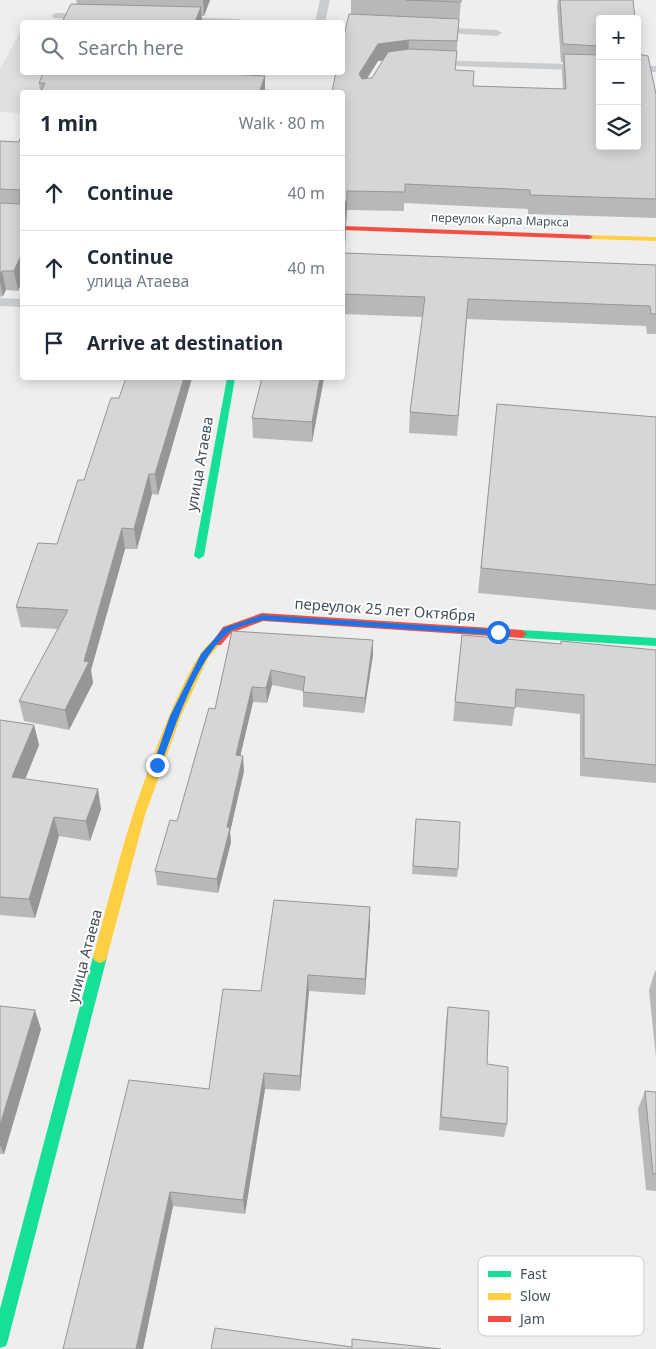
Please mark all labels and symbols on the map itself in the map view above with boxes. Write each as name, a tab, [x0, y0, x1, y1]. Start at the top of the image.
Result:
street label: переулок Карла Маркса	[431, 209, 569, 230]
street label: улица Атаева	[181, 415, 217, 513]
street label: переулок 25 лет Октября	[294, 593, 476, 625]
route start	[487, 621, 510, 644]
route end	[146, 754, 169, 777]
street label: улица Атаева	[62, 907, 106, 1005]
legend	[478, 1256, 644, 1336]
text: Fast	[520, 1264, 547, 1283]
text: Slow	[520, 1286, 551, 1305]
text: Jam	[518, 1309, 545, 1328]

